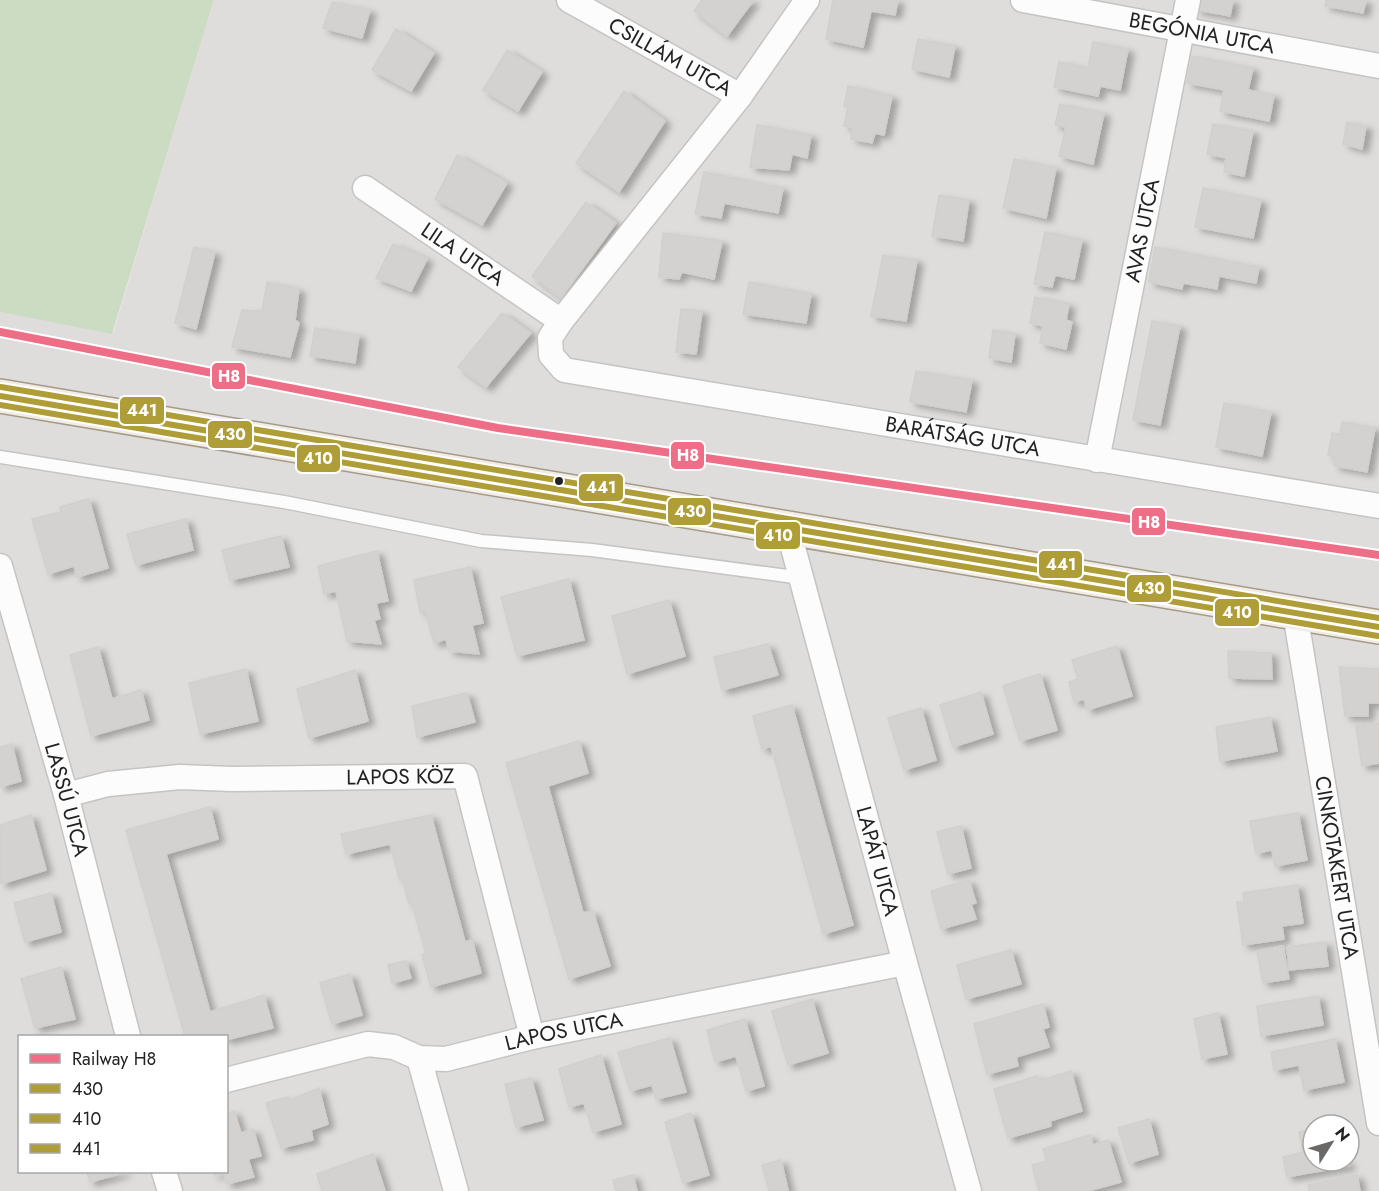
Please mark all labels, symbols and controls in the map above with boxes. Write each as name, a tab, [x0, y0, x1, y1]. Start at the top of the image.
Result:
street label: BEGÓNIA UTCA	[1127, 5, 1277, 61]
street label: CSILLÁM UTCA	[603, 10, 738, 104]
street label: AVAS UTCA	[1118, 176, 1167, 285]
street label: LILA UTCA	[415, 215, 510, 293]
line badge: H8	[211, 362, 246, 390]
text: H8	[218, 365, 240, 388]
line badge: 441	[119, 396, 165, 425]
text: 441	[127, 399, 157, 422]
street label: BARÁTSÁG UTCA	[883, 409, 1042, 464]
line badge: 430	[207, 420, 253, 449]
text: 430	[214, 423, 246, 446]
line badge: H8	[670, 441, 705, 470]
line badge: 410	[296, 444, 341, 473]
text: H8	[677, 444, 699, 467]
text: 410	[303, 447, 333, 470]
line badge: 441	[578, 473, 624, 502]
unlabelled marker	[553, 475, 565, 487]
text: 441	[586, 476, 616, 499]
line badge: 430	[667, 497, 712, 526]
text: 430	[674, 500, 706, 523]
line badge: H8	[1131, 507, 1166, 536]
text: H8	[1138, 511, 1160, 534]
line badge: 410	[755, 521, 801, 550]
text: 410	[763, 524, 793, 547]
line badge: 441	[1038, 550, 1083, 579]
text: 441	[1046, 553, 1076, 576]
line badge: 430	[1126, 574, 1172, 603]
text: 430	[1133, 577, 1165, 600]
line badge: 410	[1214, 598, 1260, 627]
text: 410	[1222, 601, 1252, 624]
street label: LASSÚ UTCA	[37, 739, 96, 860]
street label: LAPOS KÖZ	[346, 761, 455, 793]
street label: CINKOTAKERT UTCA	[1307, 774, 1367, 962]
street label: LAPÁT UTCA	[848, 803, 907, 919]
street label: LAPOS UTCA	[502, 1004, 625, 1058]
legend	[18, 1035, 228, 1173]
text: Railway H8	[72, 1046, 156, 1072]
text: 430	[72, 1076, 103, 1102]
text: 410	[72, 1106, 102, 1132]
north arrow	[1301, 1113, 1361, 1173]
text: N	[1330, 1122, 1356, 1146]
text: 441	[72, 1136, 101, 1162]

